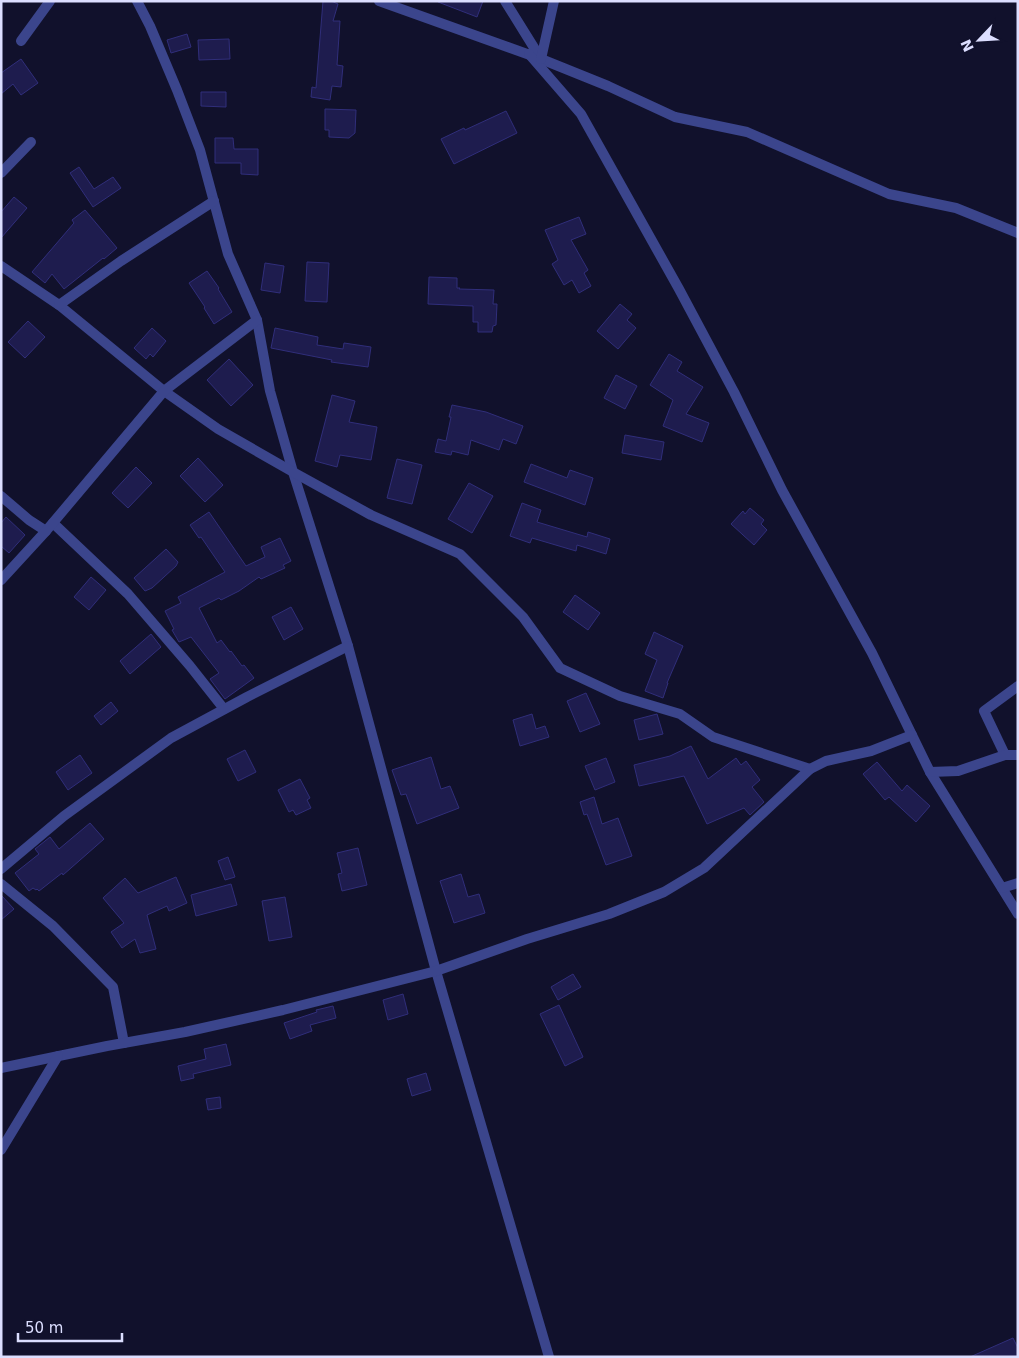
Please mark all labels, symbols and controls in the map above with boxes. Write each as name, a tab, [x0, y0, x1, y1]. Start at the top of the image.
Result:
north arrow	[954, 15, 1004, 65]
text: N	[957, 37, 977, 54]
scale bar	[18, 1310, 121, 1342]
text: 50 m	[25, 1319, 63, 1337]

